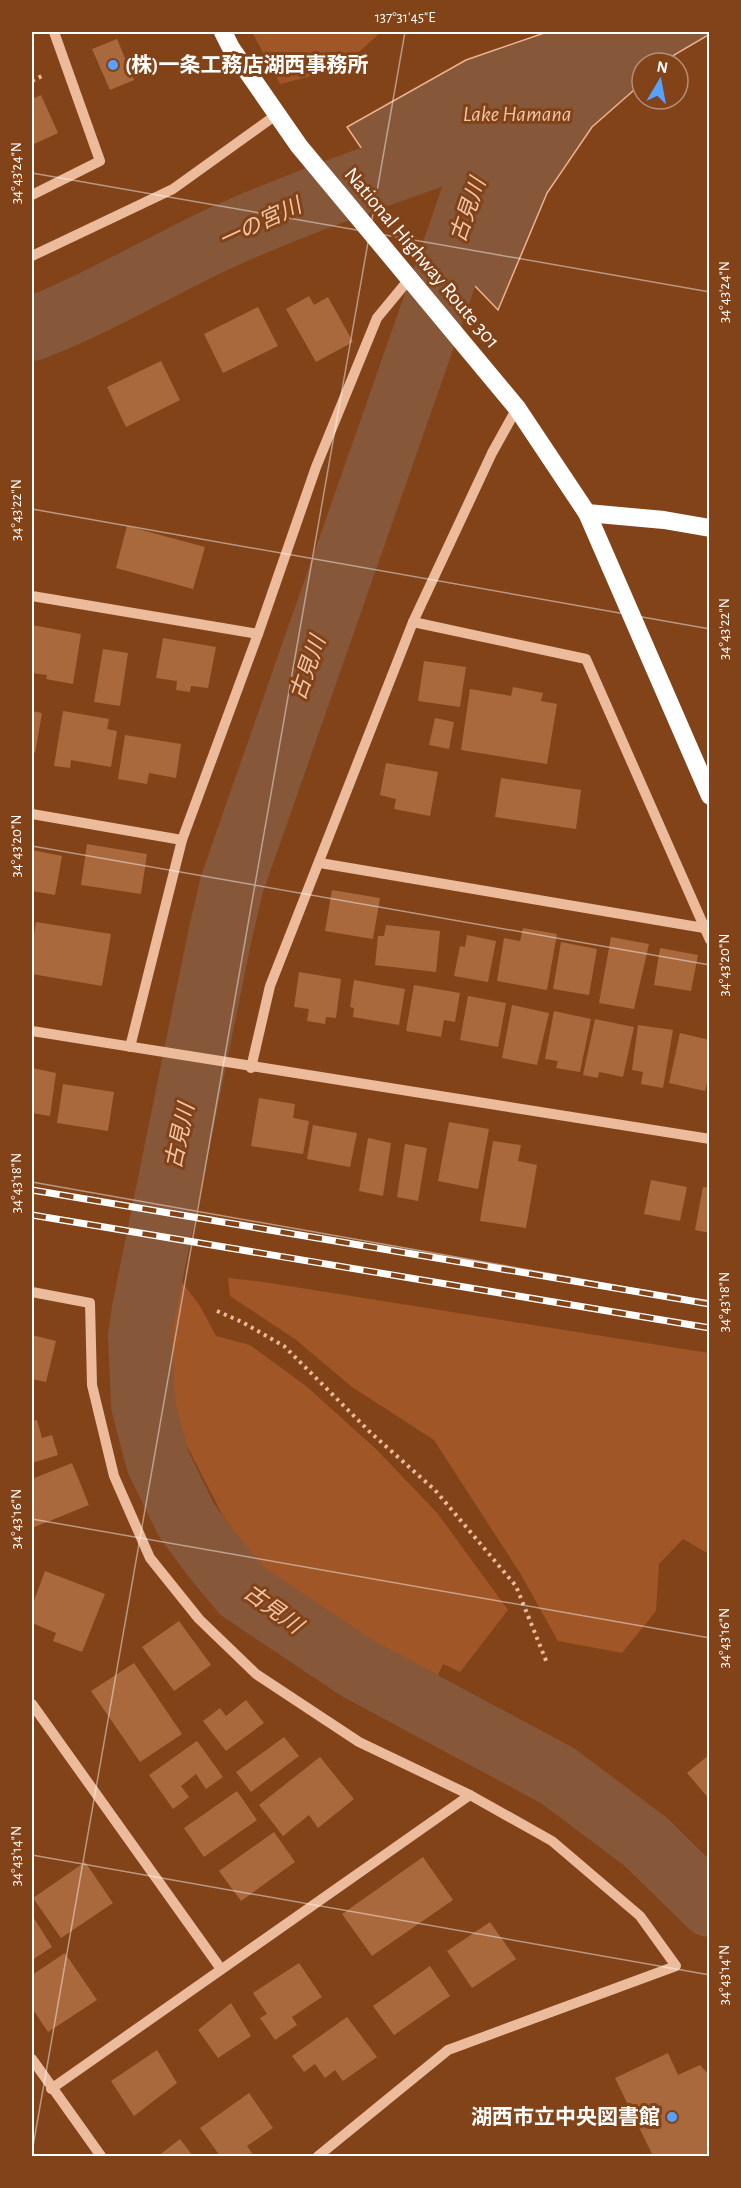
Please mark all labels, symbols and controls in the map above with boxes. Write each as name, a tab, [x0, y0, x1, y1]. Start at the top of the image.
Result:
text: 137°31'45"E	[375, 10, 435, 25]
north arrow	[630, 51, 690, 111]
place label: (株)一条工務店湖西事務所	[125, 54, 369, 76]
marker: (株)一条工務店湖西事務所	[106, 58, 120, 72]
text: N	[656, 58, 669, 76]
water label: Lake Hamana	[463, 103, 571, 125]
text: 34°43'24"N	[9, 142, 24, 204]
street label: National Highway Route 301	[340, 164, 504, 352]
water label: 古見川	[446, 173, 490, 245]
water label: 一の宮川	[215, 193, 306, 252]
text: 34°43'24"N	[717, 261, 732, 323]
text: 34°43'22"N	[9, 479, 24, 541]
text: 34°43'22"N	[717, 598, 732, 660]
water label: 古見川	[286, 631, 330, 703]
text: 34°43'20"N	[9, 815, 24, 877]
text: 34°43'20"N	[717, 934, 732, 996]
water label: 古見川	[161, 1099, 198, 1171]
text: 34°43'18"N	[9, 1153, 24, 1213]
text: 34°43'18"N	[717, 1272, 732, 1332]
text: 34°43'16"N	[9, 1489, 24, 1549]
water label: 古見川	[240, 1580, 308, 1638]
text: 34°43'16"N	[717, 1608, 732, 1668]
text: 34°43'14"N	[9, 1826, 24, 1886]
text: 34°43'14"N	[717, 1945, 732, 2005]
place label: 湖西市立中央図書館	[471, 2106, 660, 2128]
marker: 湖西市立中央図書館	[665, 2110, 679, 2124]

